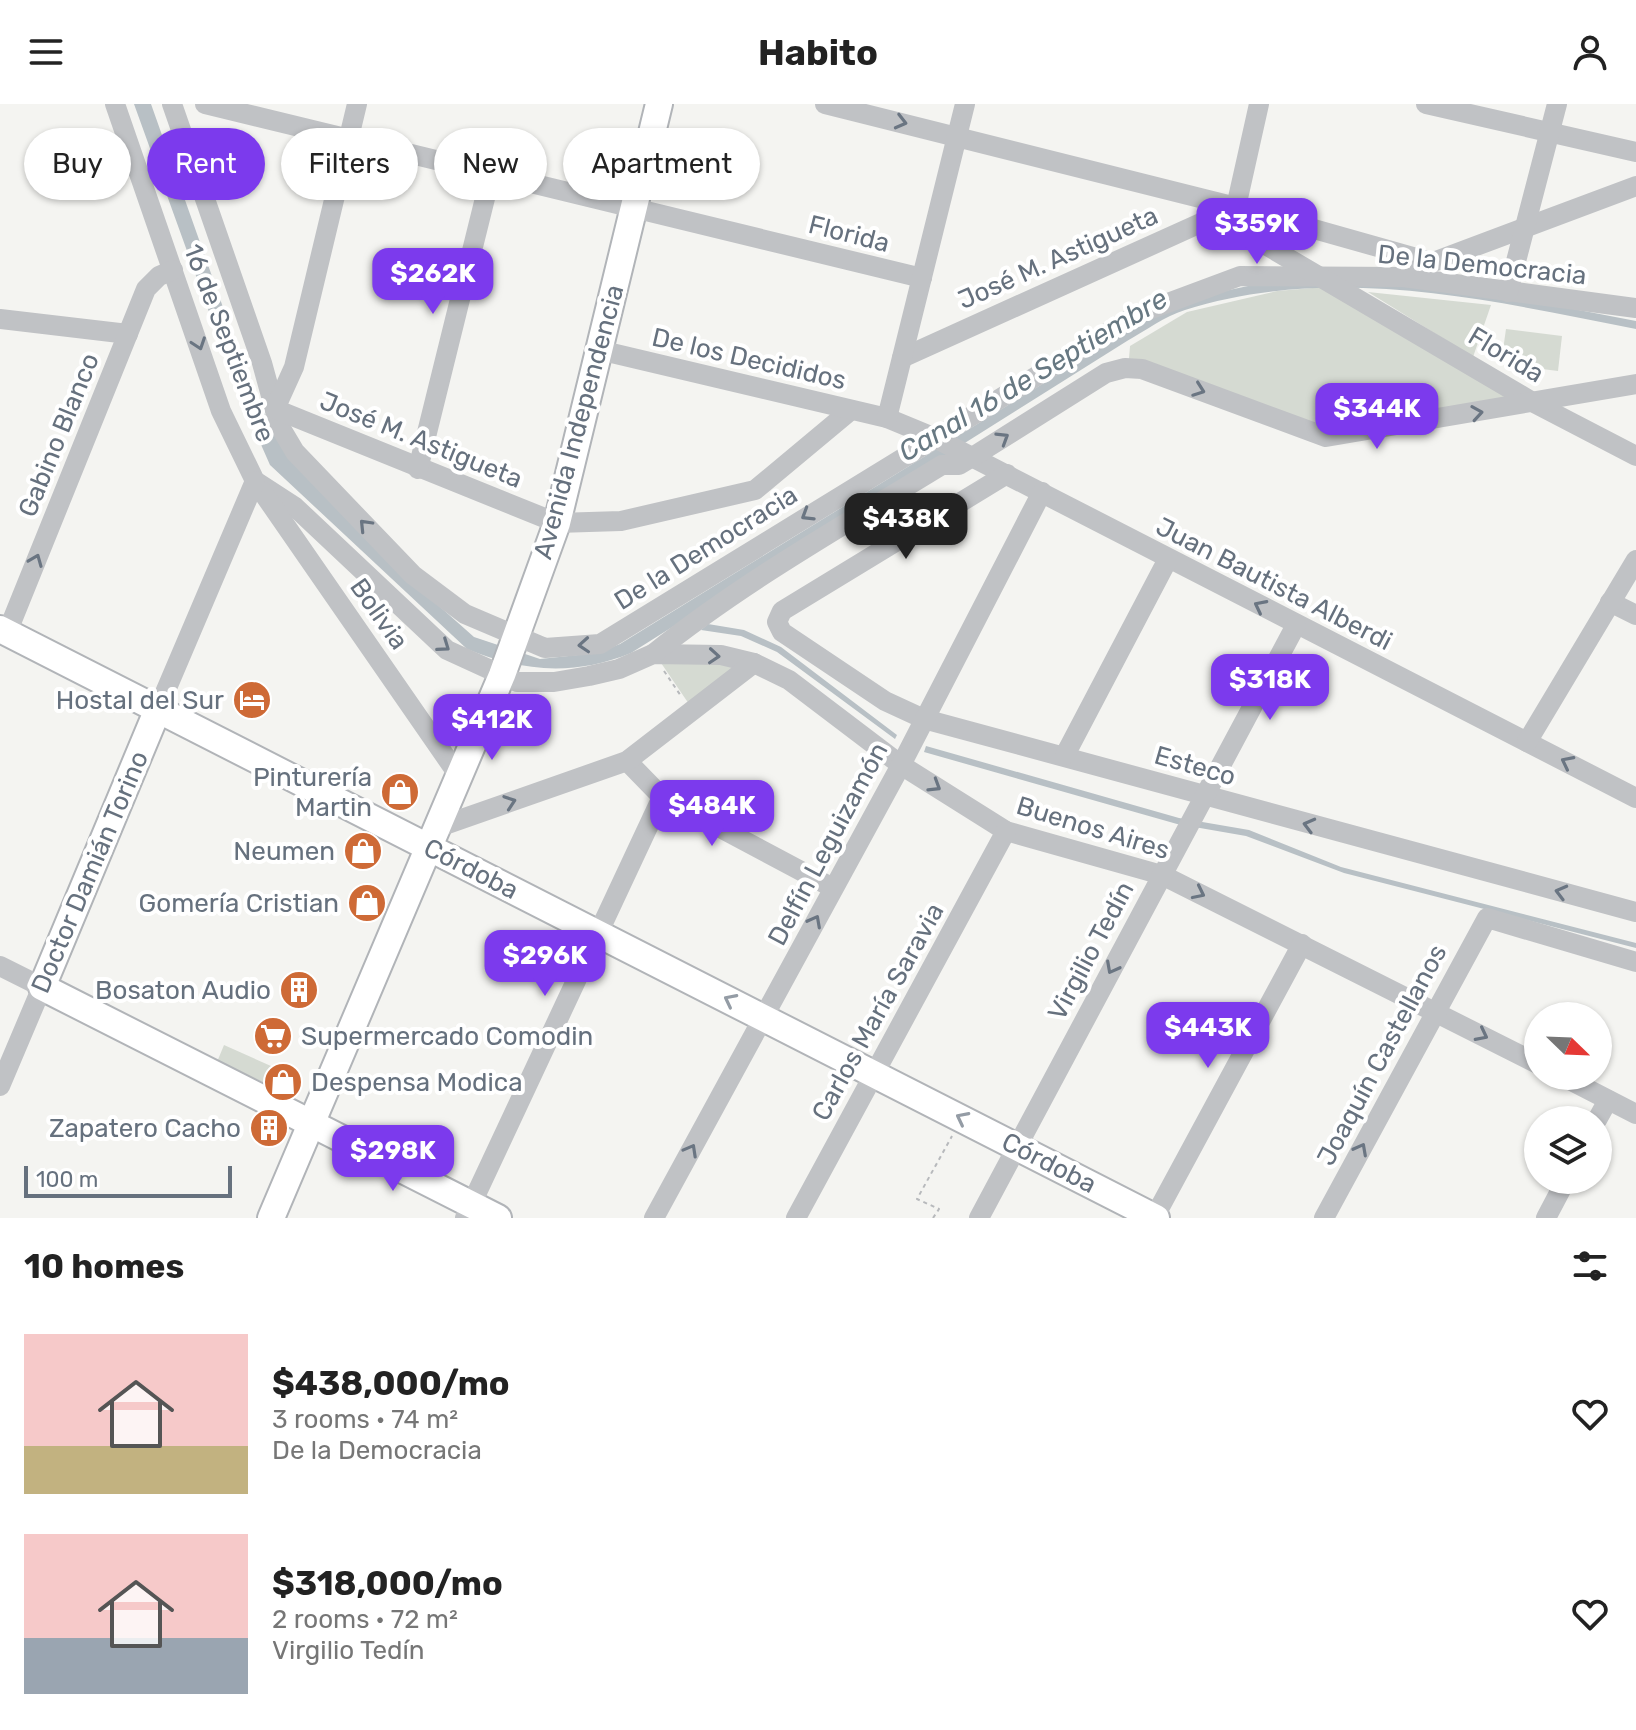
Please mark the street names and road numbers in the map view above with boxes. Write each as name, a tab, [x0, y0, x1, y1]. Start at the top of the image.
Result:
street label: José M. Astigueta	[953, 200, 1163, 316]
street label: Florida	[805, 209, 893, 259]
street label: De la Democracia	[1376, 239, 1588, 291]
street label: 16 de Septiembre	[177, 240, 281, 446]
street label: Avenida Independencia	[527, 281, 631, 563]
street label: Florida	[1463, 320, 1549, 390]
street label: De los Decididos	[649, 322, 849, 396]
street label: Gabino Blanco	[12, 349, 106, 521]
street label: José M. Astigueta	[315, 385, 527, 495]
street label: De la Democracia	[609, 479, 803, 617]
street label: Juan Bautista Alberdi	[1151, 511, 1397, 657]
street label: Bolivia	[343, 572, 415, 656]
street label: Delfín Leguizamón	[761, 737, 895, 951]
street label: Esteco	[1151, 740, 1239, 792]
street label: Doctor Damián Torino	[25, 746, 155, 998]
street label: Buenos Aires	[1013, 790, 1173, 866]
street label: Córdoba	[418, 832, 524, 906]
street label: Virgilio Tedín	[1042, 876, 1140, 1026]
street label: Carlos María Saravia	[805, 898, 951, 1126]
street label: Joaquín Castellanos	[1311, 939, 1453, 1171]
street label: Córdoba	[996, 1126, 1102, 1200]

